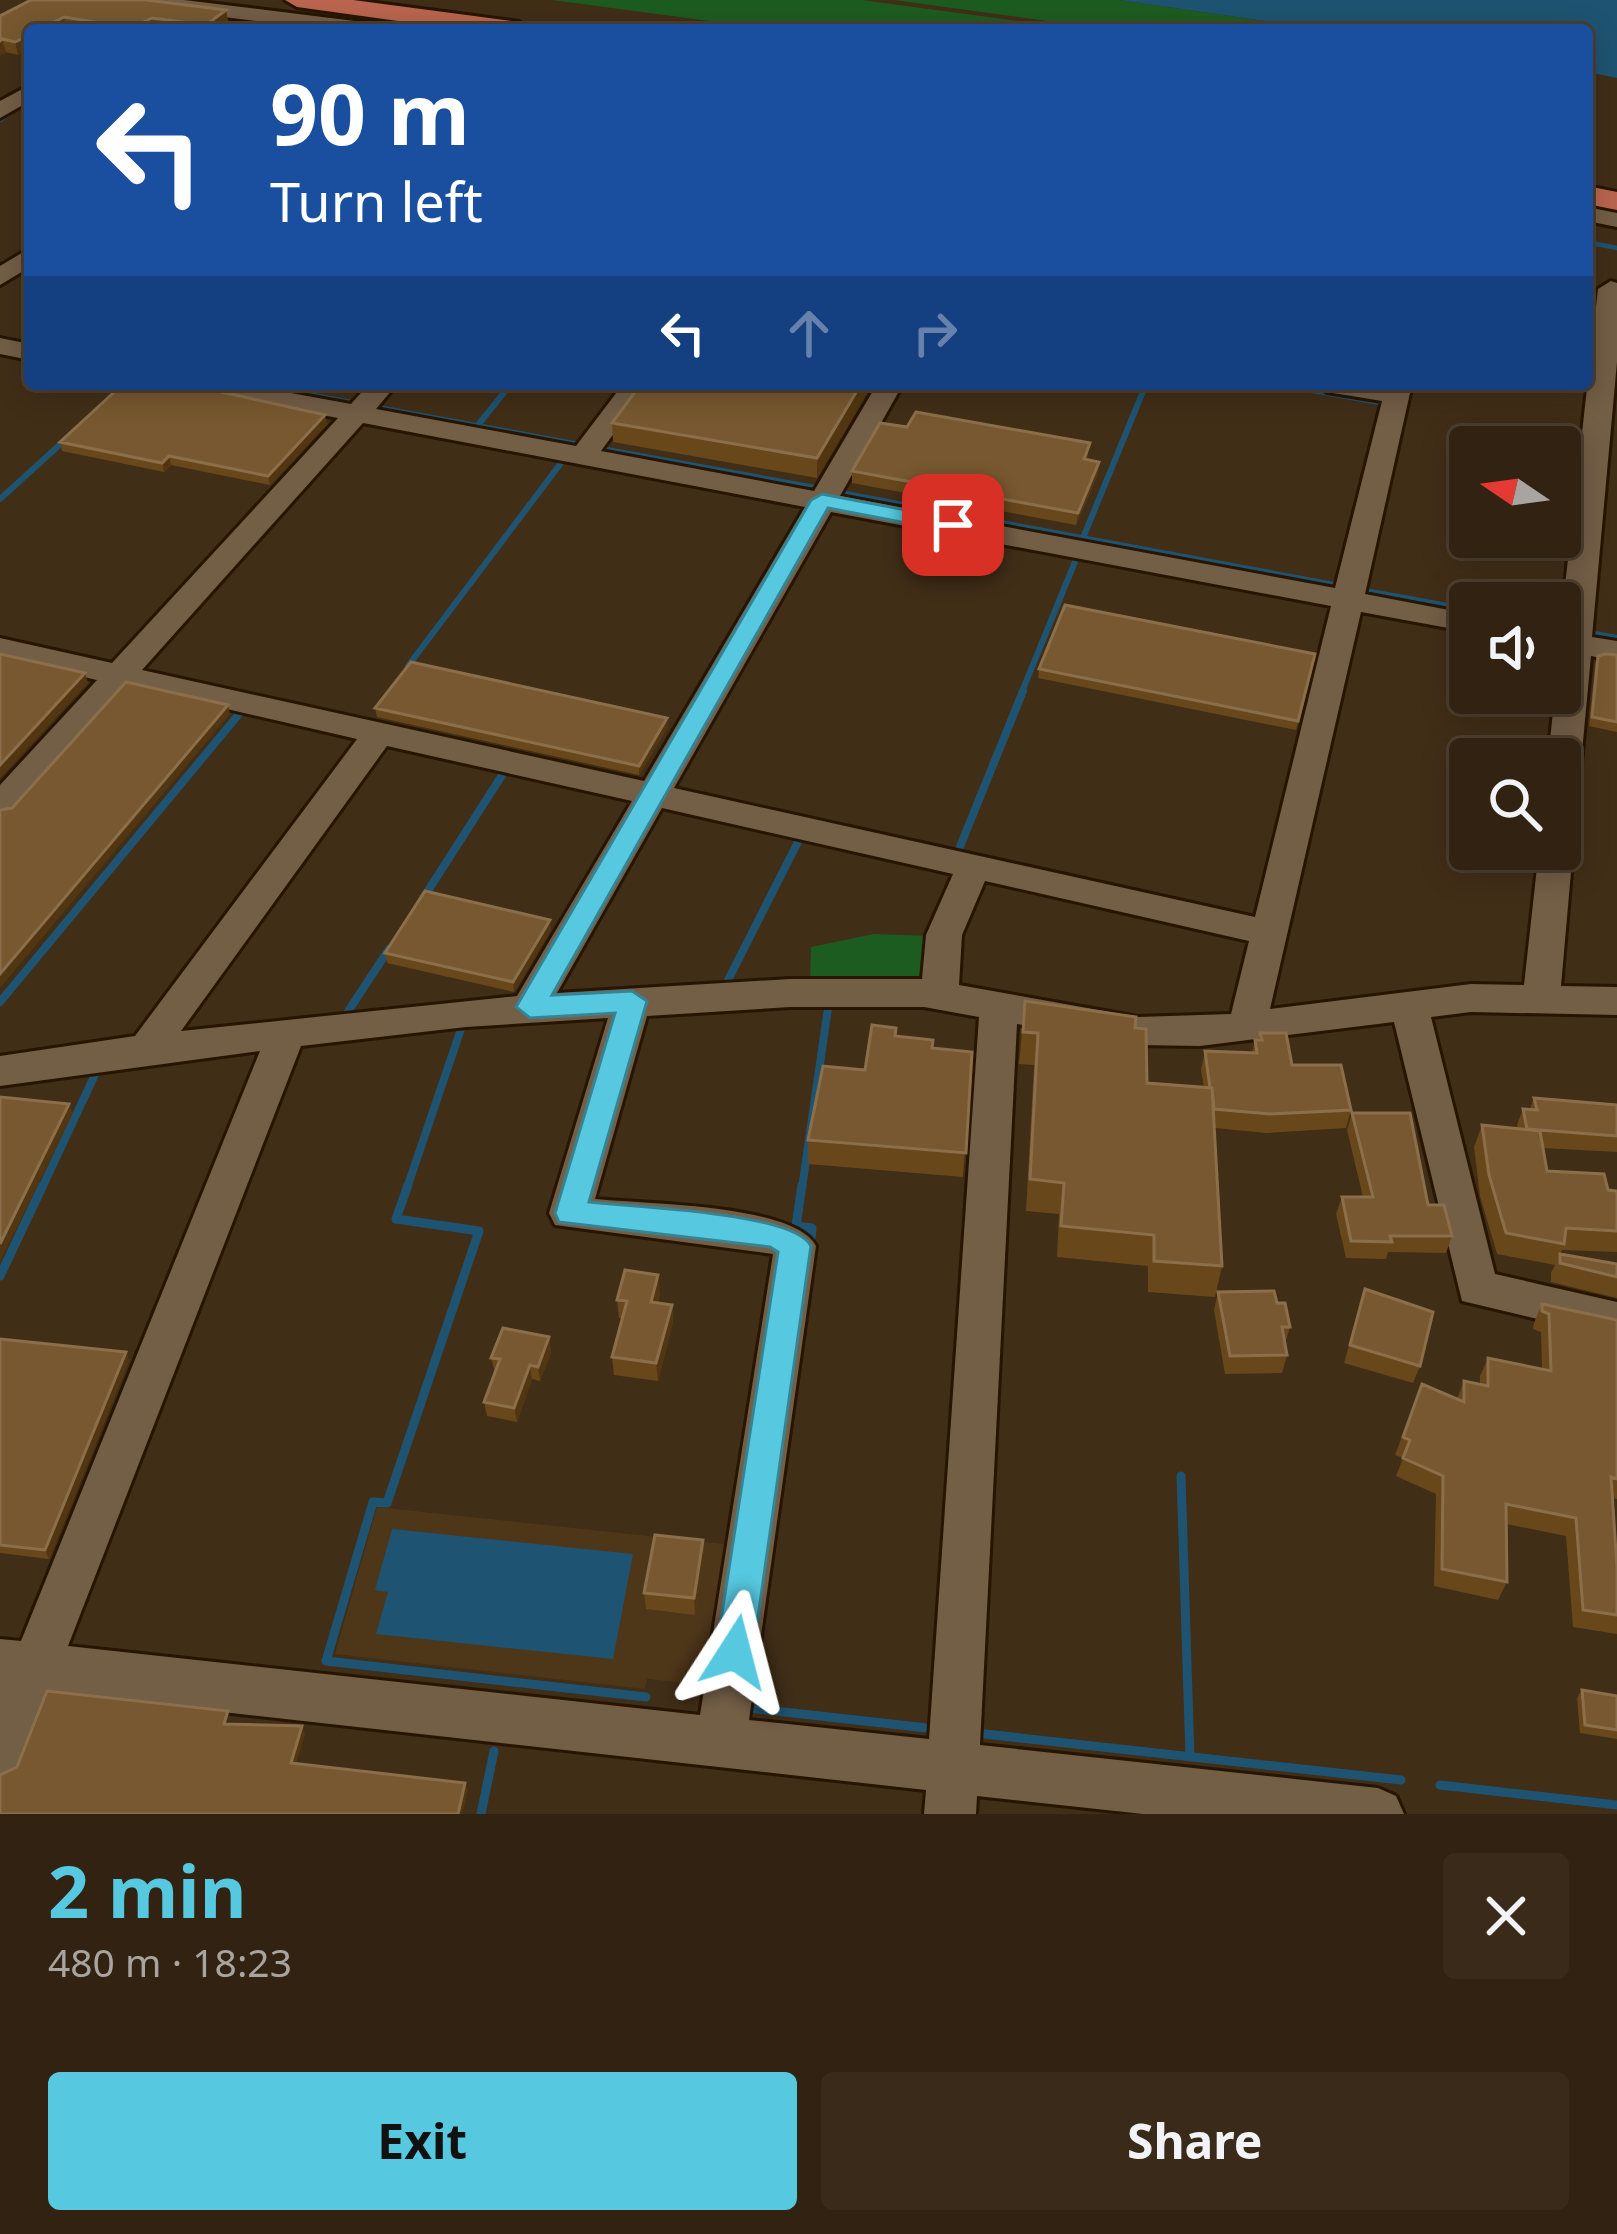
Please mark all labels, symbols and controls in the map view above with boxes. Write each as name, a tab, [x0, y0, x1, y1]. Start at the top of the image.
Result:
text: 90 m	[270, 55, 470, 170]
icon: left	[72, 72, 228, 228]
text: Turn left	[270, 164, 483, 238]
icon: left	[650, 300, 716, 366]
icon: ahead	[776, 300, 842, 366]
icon: right	[902, 300, 968, 366]
north arrow	[1449, 426, 1581, 558]
map controls	[1449, 426, 1581, 870]
pin	[902, 474, 1004, 576]
icon: arrive	[920, 492, 986, 558]
button: sound	[1449, 582, 1581, 714]
button: search	[1449, 738, 1581, 870]
position arrow	[672, 1589, 798, 1715]
text: 2 min	[48, 1841, 246, 1939]
button: close	[1443, 1853, 1569, 1979]
text: 480 m · 18:23	[48, 1935, 292, 1988]
button: Exit	[48, 2072, 797, 2210]
button: Share	[821, 2072, 1569, 2210]

